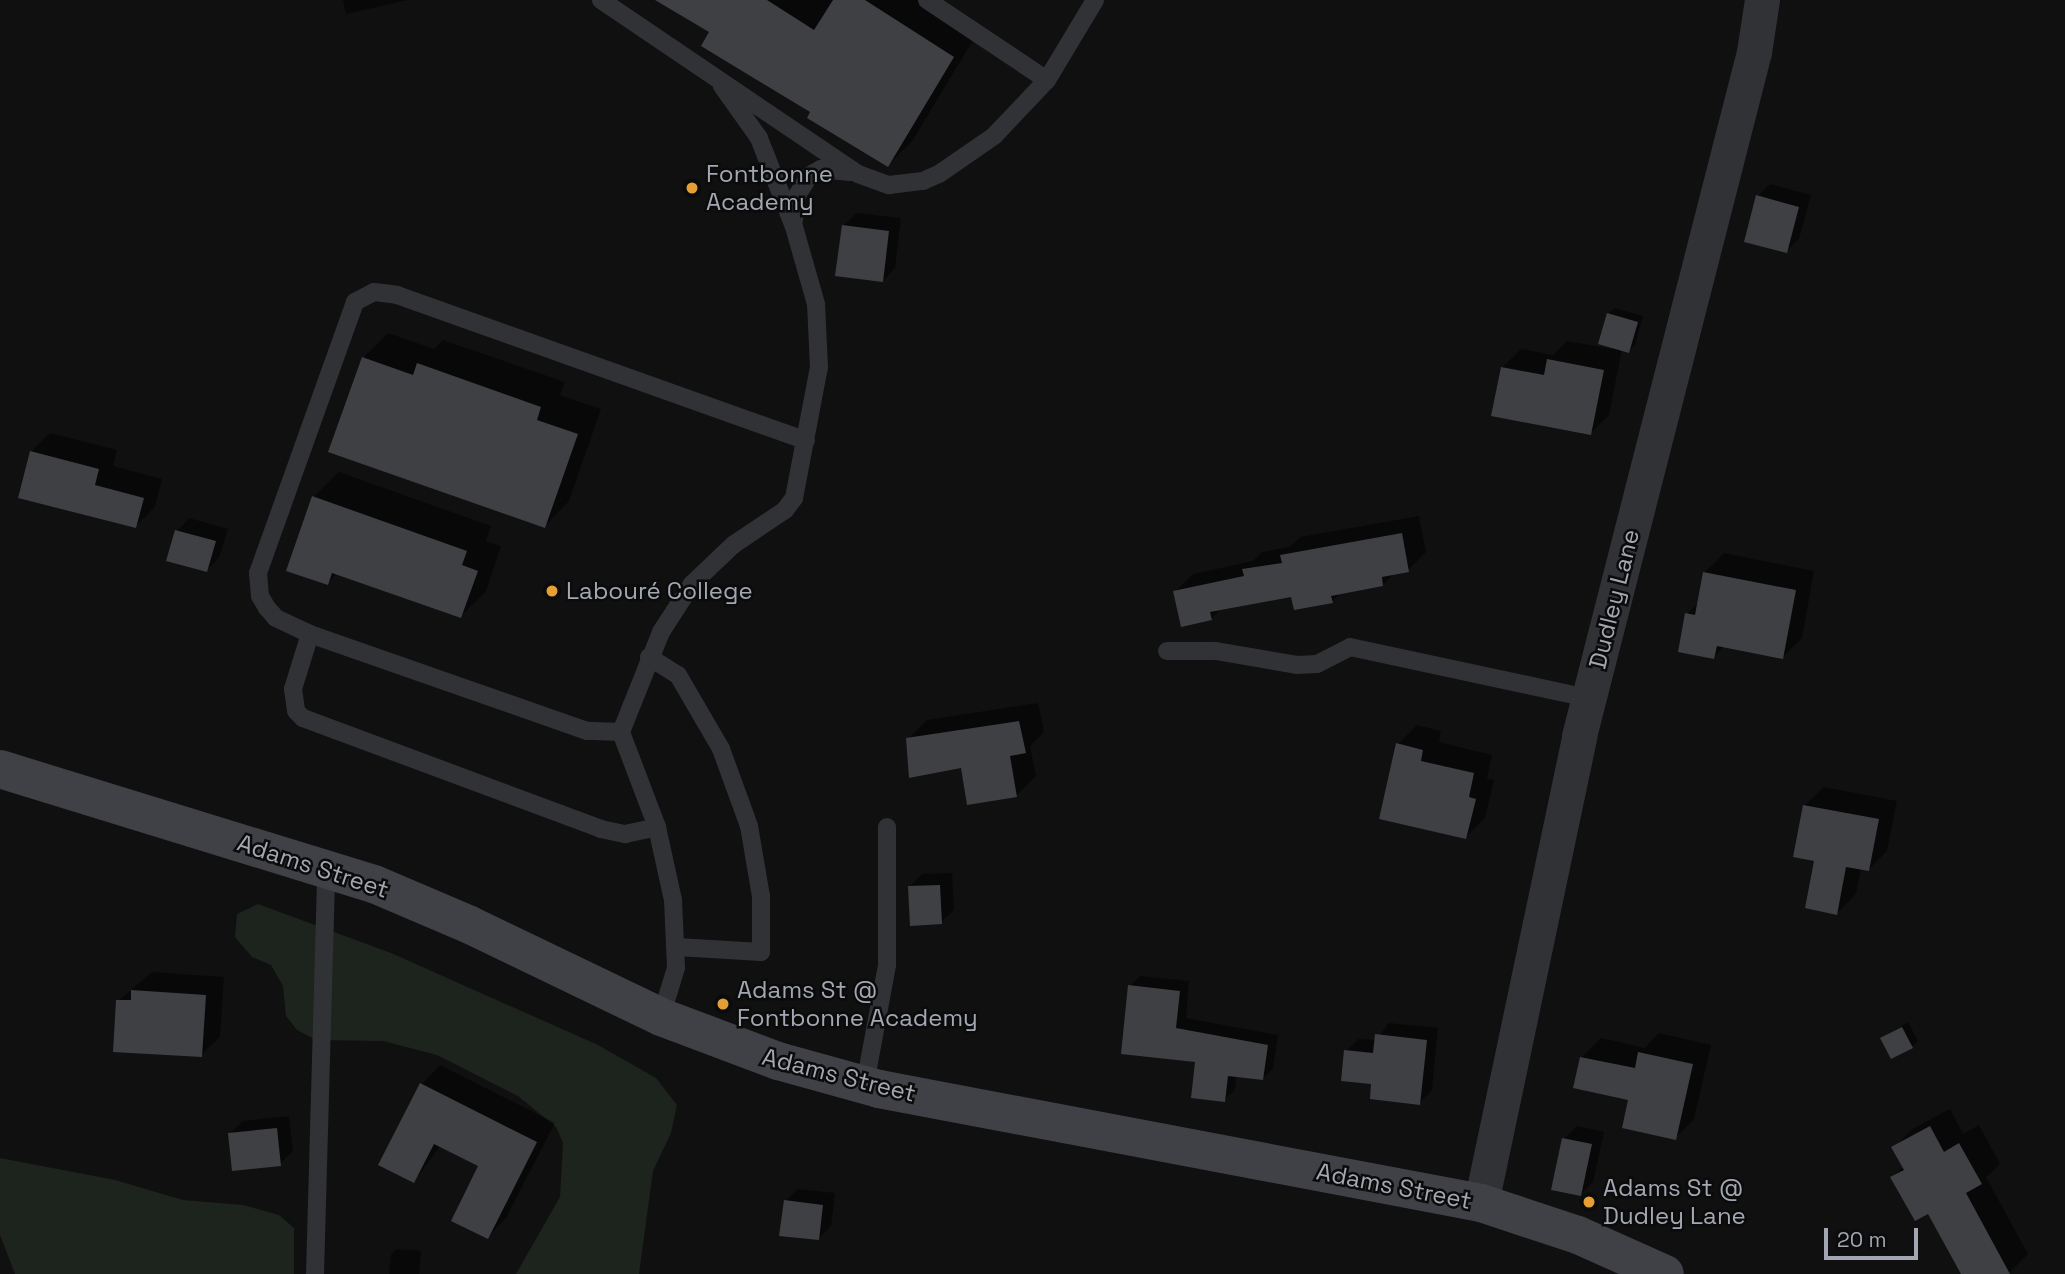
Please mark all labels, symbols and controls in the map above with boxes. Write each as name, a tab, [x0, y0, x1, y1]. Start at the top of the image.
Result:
place label: Fontbonne Academy	[706, 160, 833, 216]
marker: Fontbonne Academy	[684, 180, 700, 196]
street label: Dudley Lane	[1583, 526, 1645, 672]
place label: Labouré College	[566, 577, 753, 605]
marker: Labouré College	[544, 583, 560, 599]
street label: Adams Street	[234, 828, 392, 904]
place label: Adams St @ Fontbonne Academy	[737, 976, 978, 1032]
marker: Adams St @ Fontbonne Academy	[715, 996, 731, 1012]
street label: Adams Street	[759, 1042, 919, 1108]
street label: Adams Street	[1314, 1157, 1474, 1215]
place label: Adams St @ Dudley Lane	[1603, 1174, 1746, 1230]
marker: Adams St @ Dudley Lane	[1581, 1194, 1597, 1210]
scale bar	[1827, 1214, 1922, 1258]
text: 20 m	[1837, 1226, 1887, 1253]

